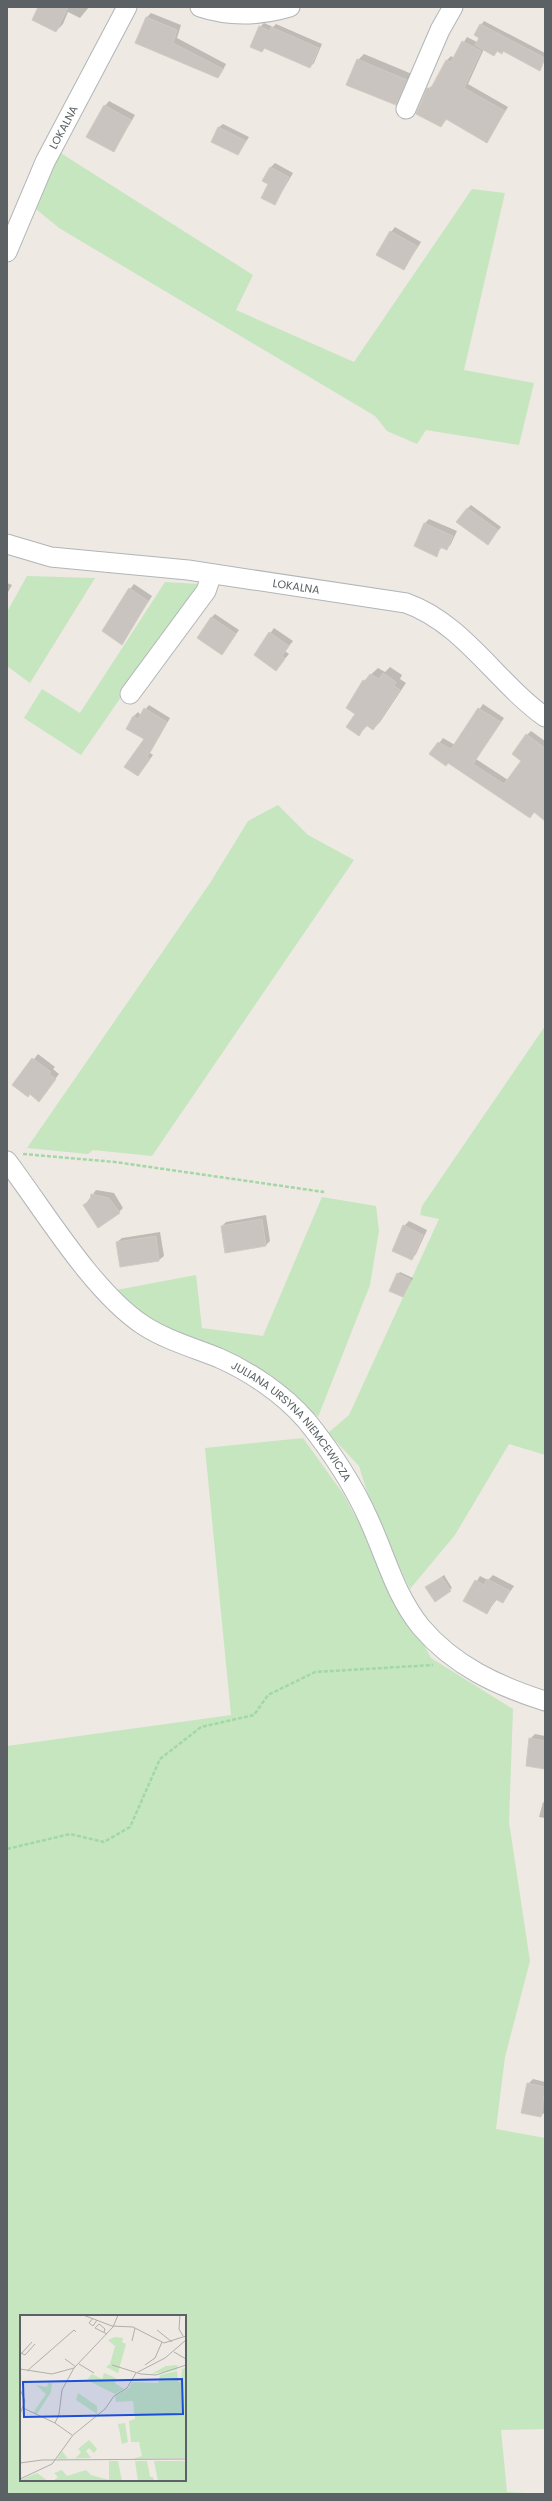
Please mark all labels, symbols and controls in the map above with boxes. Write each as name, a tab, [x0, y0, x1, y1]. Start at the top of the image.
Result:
street label: LOKALNA	[45, 102, 82, 152]
street label: LOKALNA	[272, 575, 321, 598]
street label: JULIANA URSYNA NIEMCEWICZA	[229, 1357, 355, 1485]
inset map	[20, 2315, 186, 2481]

